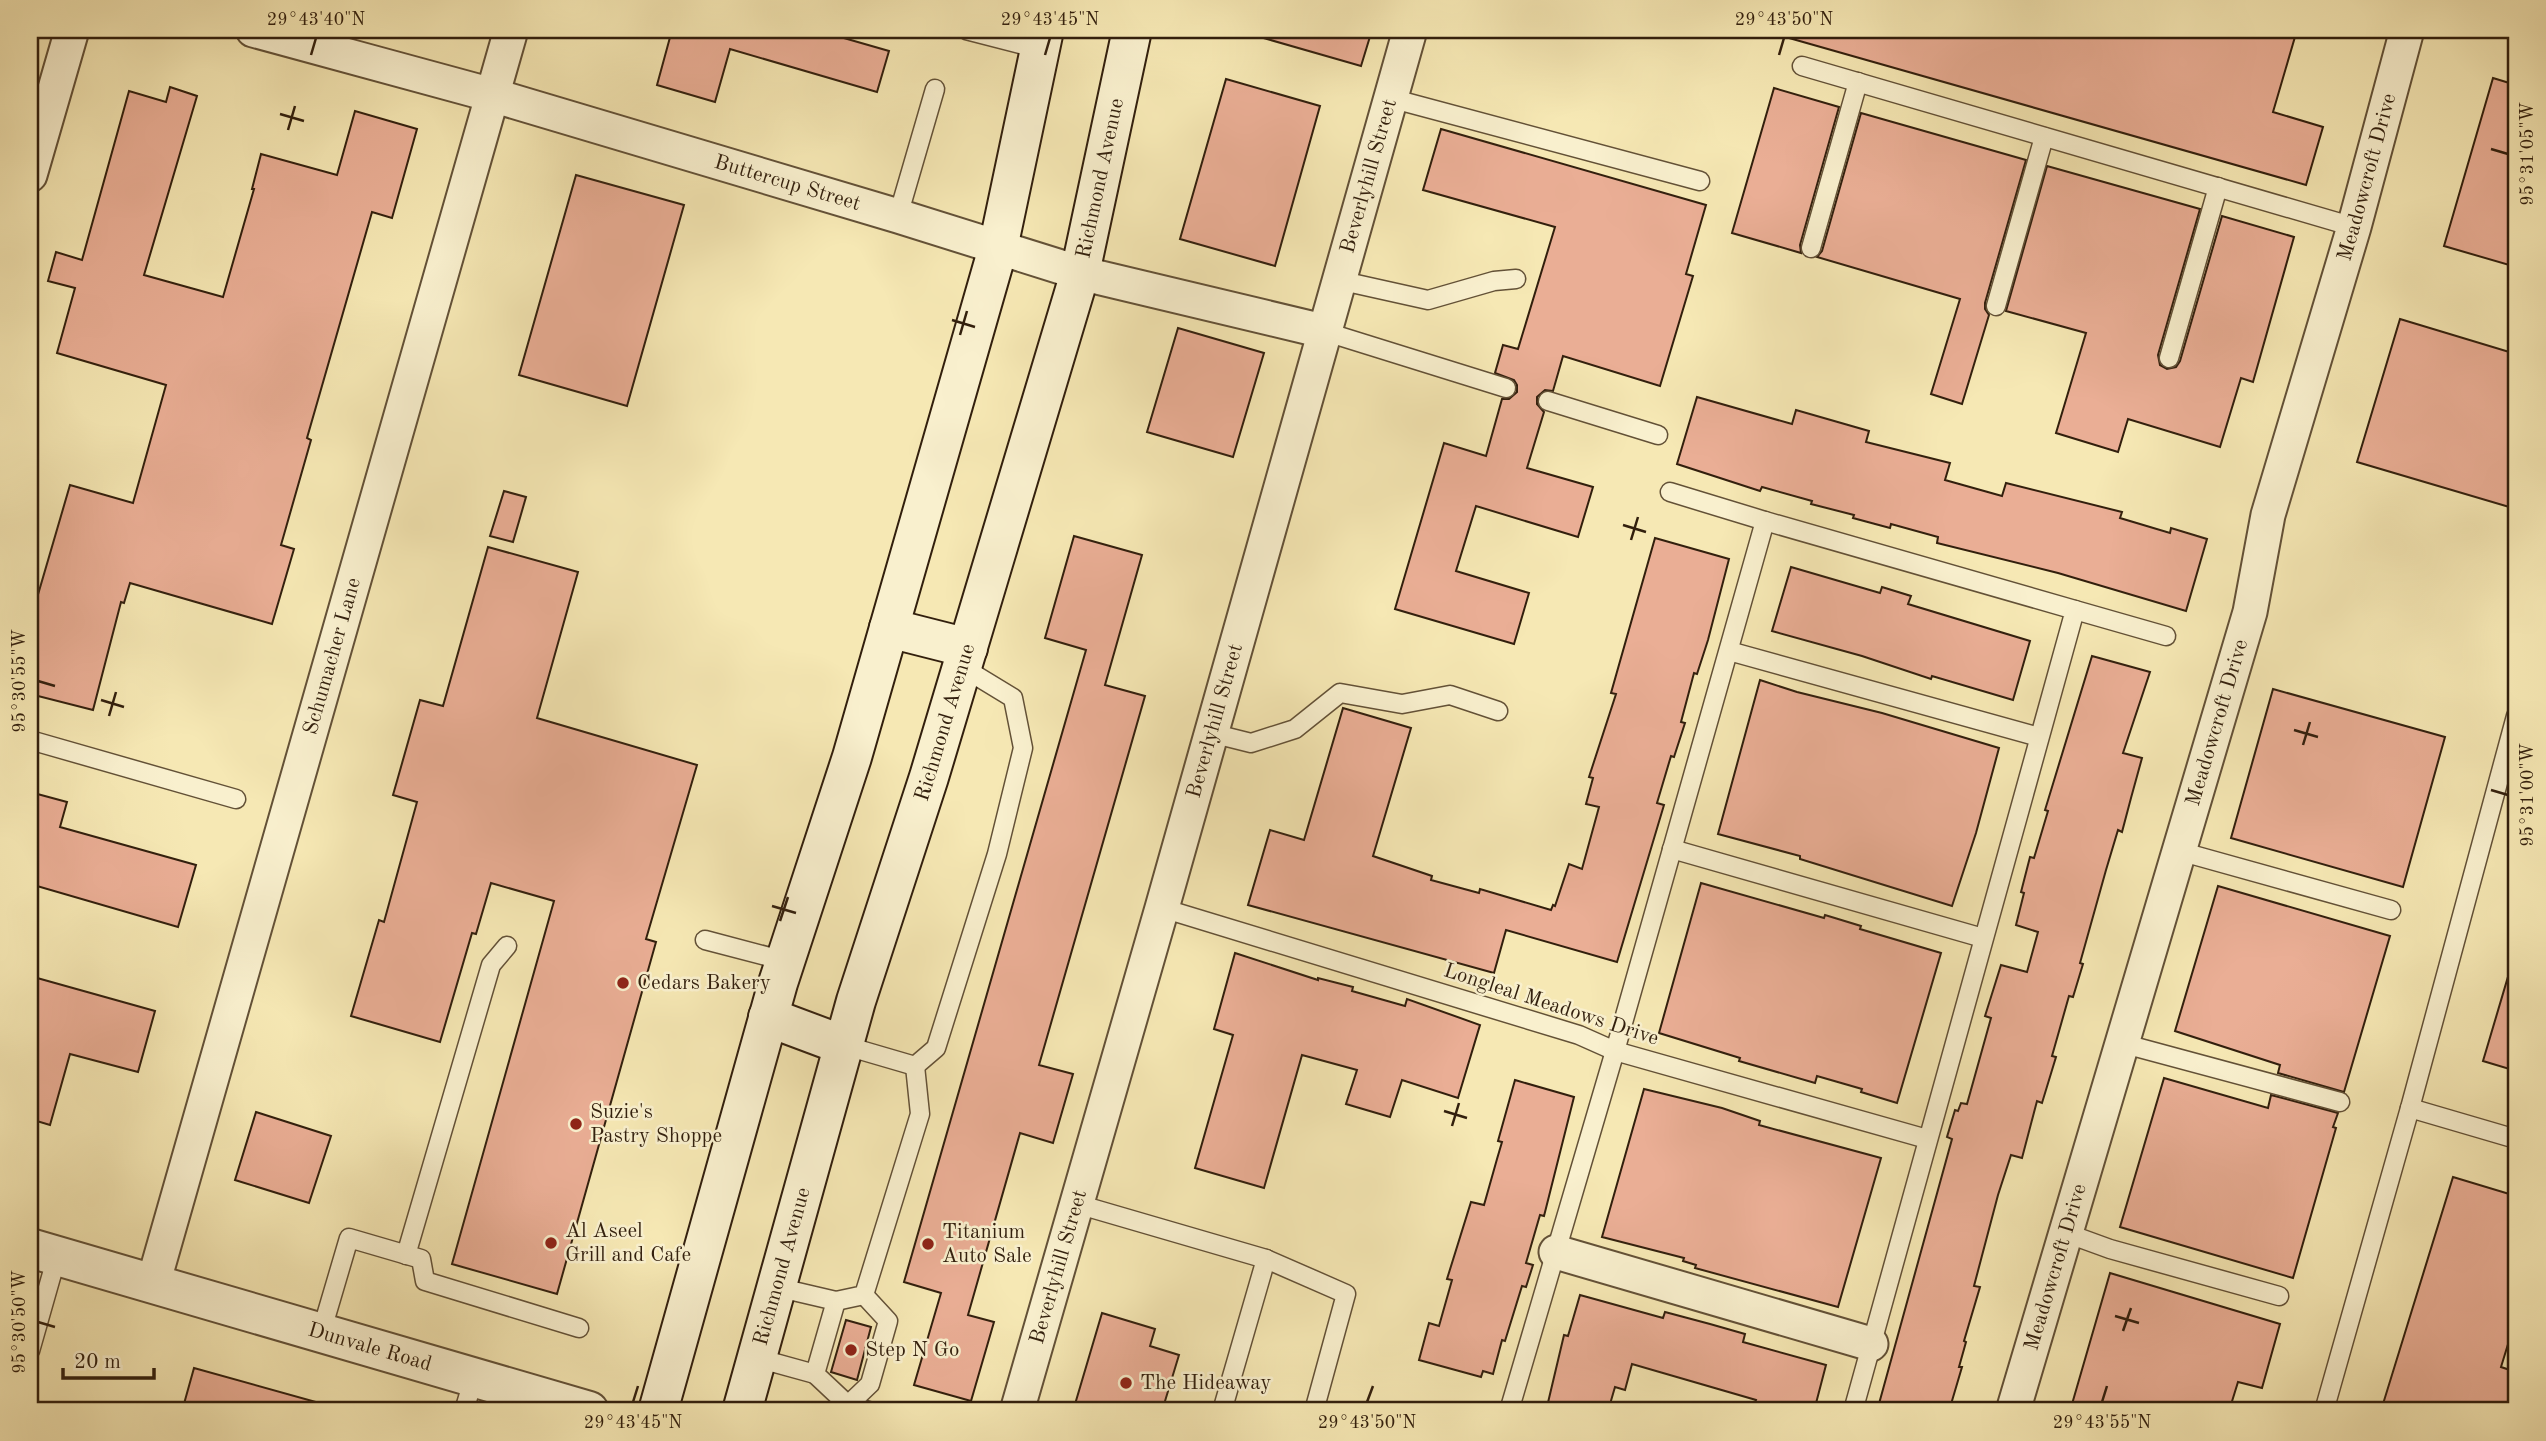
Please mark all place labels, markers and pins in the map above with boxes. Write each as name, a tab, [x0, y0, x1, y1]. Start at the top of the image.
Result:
place label: Cedars Bakery	[637, 973, 771, 994]
marker: Cedars Bakery	[615, 975, 631, 991]
place label: Suzie's Pastry Shoppe	[590, 1102, 722, 1147]
marker: Suzie's Pastry Shoppe	[568, 1116, 584, 1132]
place label: Al Aseel Grill and Cafe	[565, 1221, 691, 1266]
place label: Titanium Auto Sale	[942, 1222, 1032, 1267]
marker: Al Aseel Grill and Cafe	[543, 1235, 559, 1251]
marker: Titanium Auto Sale	[920, 1236, 936, 1252]
place label: Step N Go	[865, 1340, 959, 1361]
marker: Step N Go	[843, 1342, 859, 1358]
place label: The Hideaway	[1140, 1373, 1271, 1394]
marker: The Hideaway	[1118, 1375, 1134, 1391]

